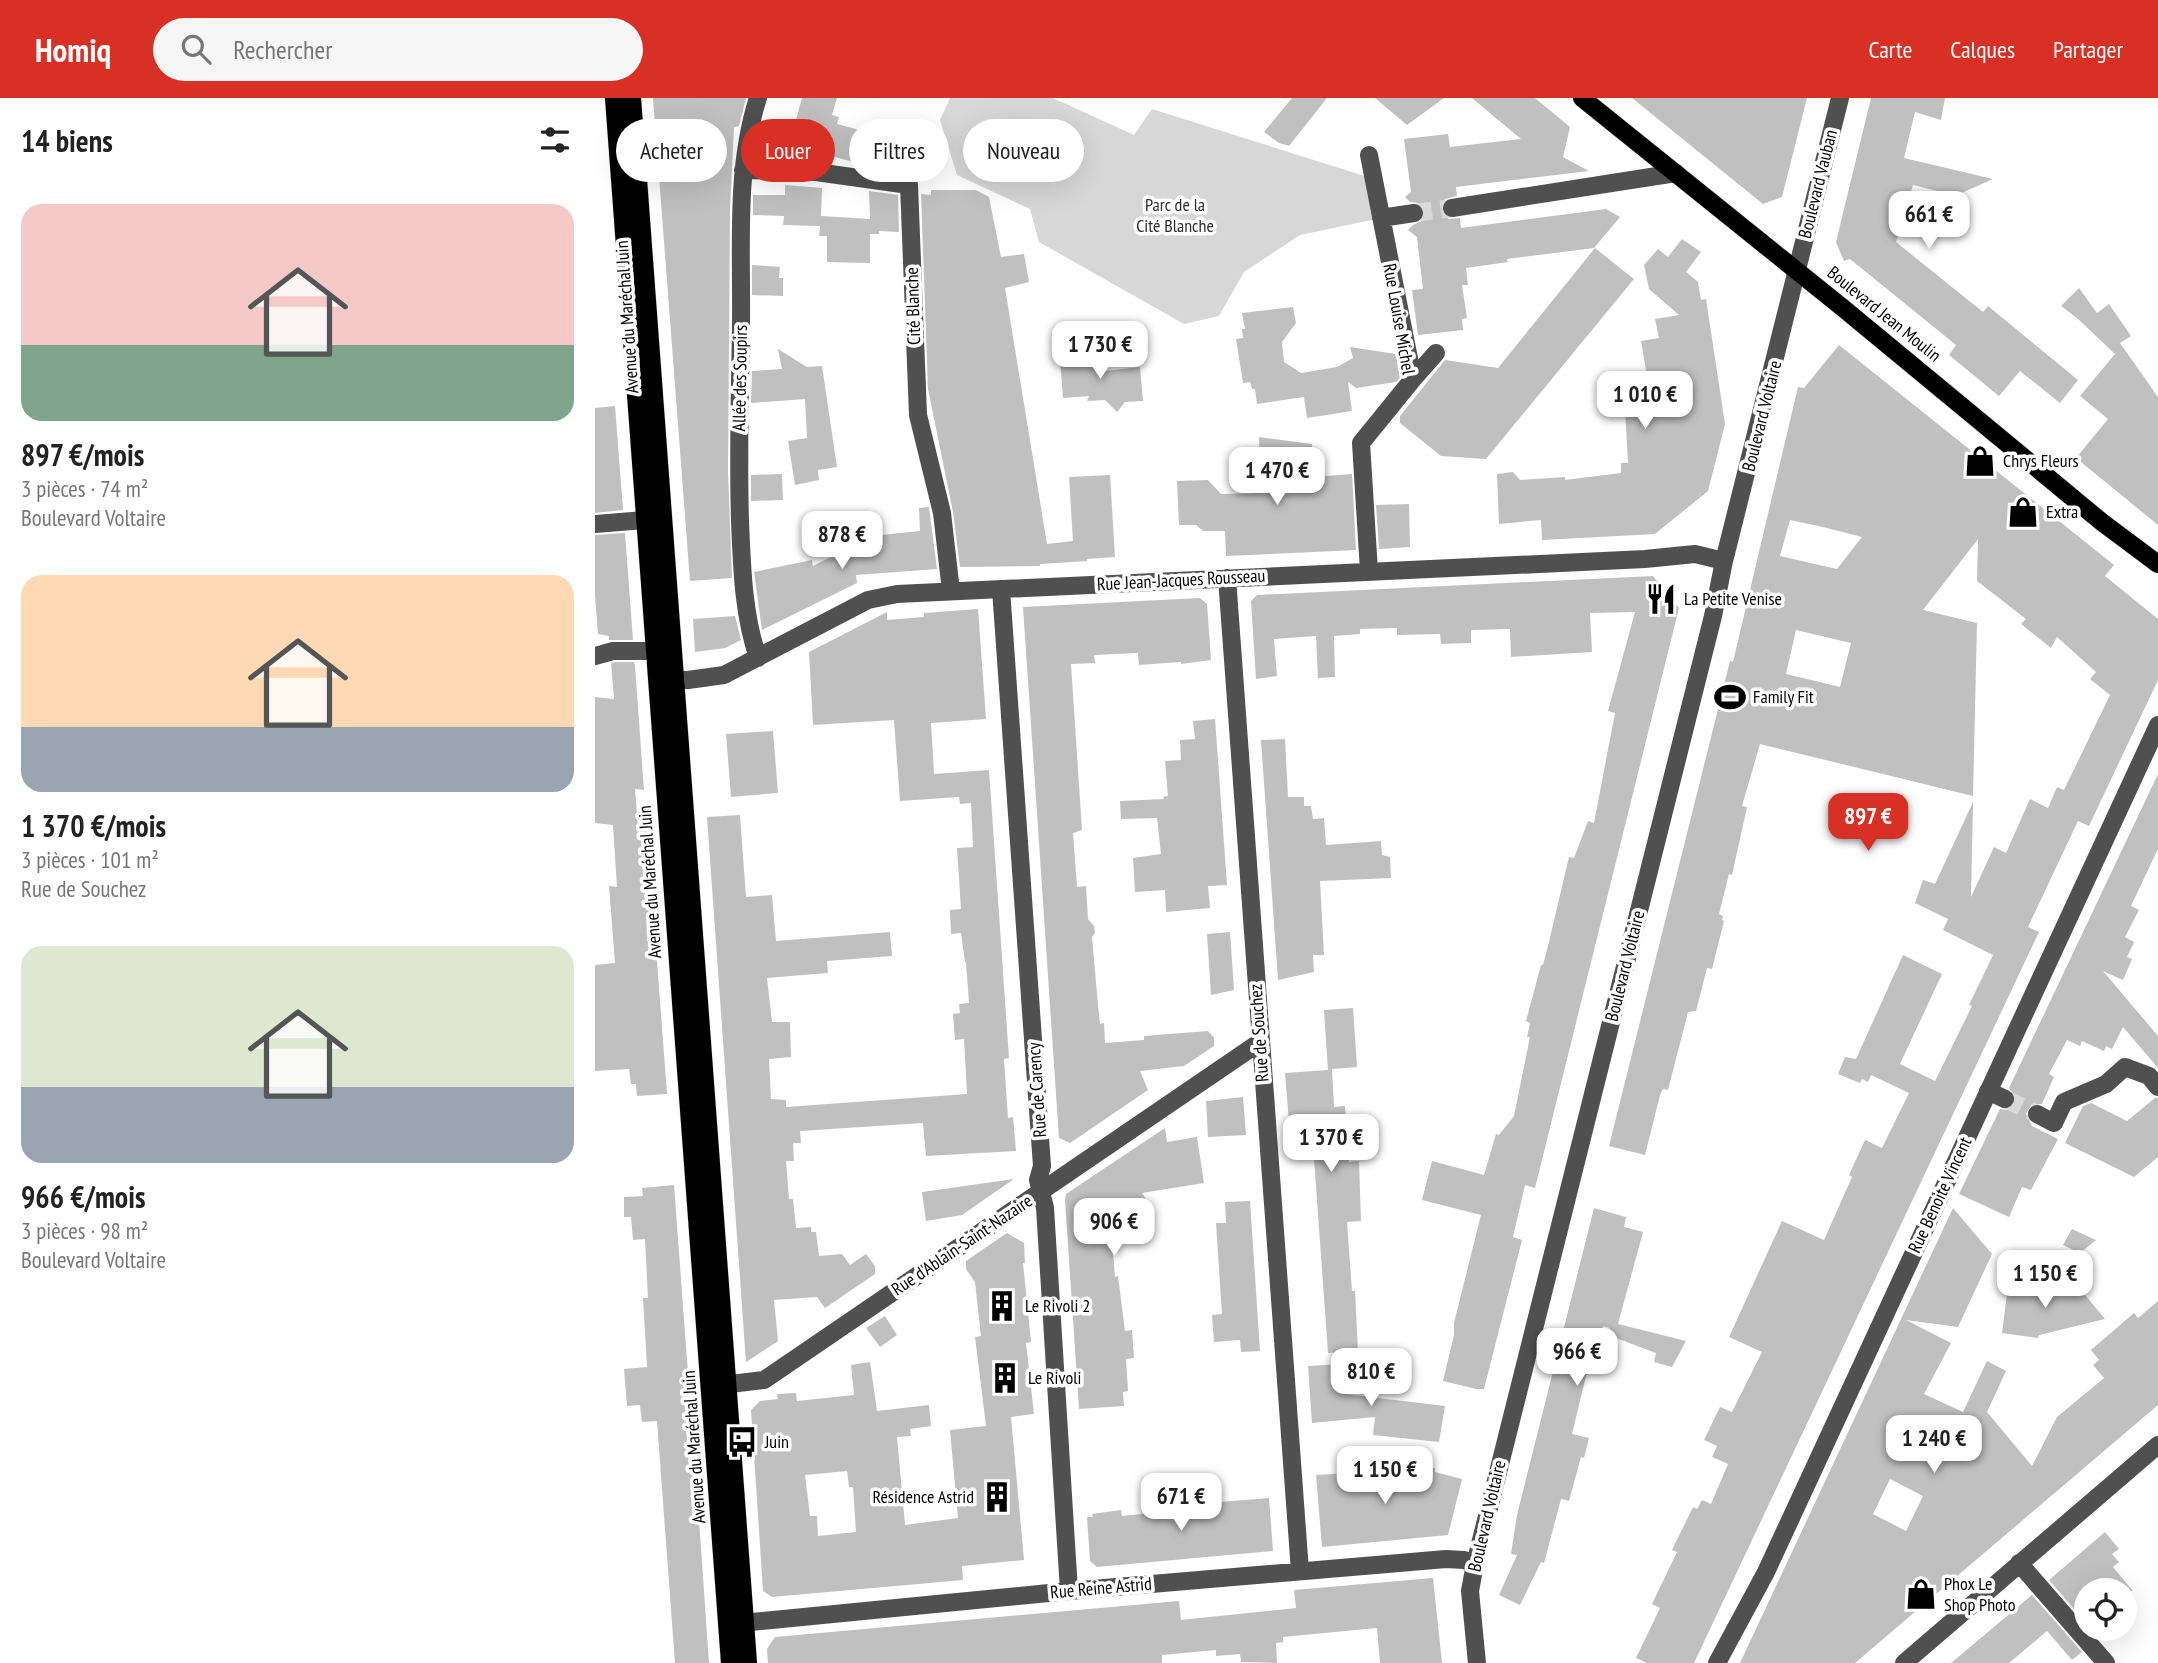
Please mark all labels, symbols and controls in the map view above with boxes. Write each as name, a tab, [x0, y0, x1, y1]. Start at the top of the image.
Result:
search box	[153, 18, 643, 81]
text: Homiq	[35, 28, 111, 71]
icon: search	[177, 30, 215, 68]
text: Rechercher	[233, 33, 332, 66]
text: Carte	[1869, 34, 1912, 65]
text: Calques	[1950, 34, 2015, 65]
text: Partager	[2053, 34, 2123, 65]
chip: Acheter	[616, 119, 727, 182]
chip: Louer	[741, 119, 835, 182]
chip: Filtres	[849, 119, 949, 182]
chip: Nouveau	[963, 119, 1084, 182]
text: 14 biens	[21, 121, 113, 160]
icon: filters	[536, 121, 574, 159]
street label: Boulevard Vauban	[1793, 127, 1842, 241]
pin: 661 €	[1880, 192, 1978, 251]
park label: Parc de la Cité Blanche	[1136, 193, 1214, 237]
text: 661 €	[1905, 199, 1953, 228]
street label: Avenue du Maréchal Juin	[610, 240, 643, 394]
icon: home	[235, 249, 361, 375]
street label: Rue Louise Michel	[1378, 261, 1421, 377]
street label: Boulevard Jean Moulin	[1823, 261, 1946, 367]
street label: Cité Blanche	[900, 267, 925, 345]
pin: 1 730 €	[1035, 322, 1165, 381]
street label: Allée des Soupirs	[727, 324, 752, 431]
text: 1 730 €	[1068, 329, 1132, 358]
street label: Boulevard Voltaire	[1737, 358, 1786, 474]
pin: 1 010 €	[1580, 372, 1710, 431]
text: 1 010 €	[1613, 379, 1677, 408]
text: 897 €/mois	[21, 435, 144, 474]
shop icon: Chrys Fleurs	[1963, 444, 1997, 478]
pin: 1 470 €	[1212, 448, 1342, 507]
place label: Chrys Fleurs	[2003, 449, 2079, 472]
text: 1 470 €	[1245, 455, 1309, 484]
text: 3 pièces · 74 m²	[21, 474, 148, 503]
shop icon: Extra	[2006, 495, 2040, 529]
place label: Extra	[2046, 500, 2078, 523]
text: Boulevard Voltaire	[21, 503, 166, 532]
pin: 878 €	[793, 512, 891, 571]
text: 878 €	[818, 519, 866, 548]
street label: Rue Jean-Jacques Rousseau	[1096, 564, 1266, 595]
restaurant icon: La Petite Venise	[1644, 582, 1678, 616]
place label: La Petite Venise	[1684, 587, 1782, 610]
icon: home	[235, 620, 361, 746]
sports icon: Family Fit	[1713, 680, 1747, 714]
place label: Family Fit	[1753, 685, 1814, 708]
pin: 897 €	[1819, 794, 1917, 853]
text: 897 €	[1844, 801, 1892, 830]
street label: Avenue du Maréchal Juin	[633, 805, 666, 959]
text: 1 370 €/mois	[21, 806, 166, 845]
text: 3 pièces · 101 m²	[21, 845, 159, 874]
text: Rue de Souchez	[21, 874, 146, 903]
street label: Boulevard Voltaire	[1600, 908, 1649, 1024]
street label: Rue de Souchez	[1244, 983, 1273, 1083]
icon: home	[235, 991, 361, 1117]
street label: Rue de Carency	[1022, 1042, 1051, 1138]
pin: 1 370 €	[1266, 1114, 1396, 1174]
text: 1 370 €	[1299, 1122, 1363, 1151]
street label: Rue Benoite Vincent	[1903, 1133, 1976, 1256]
text: 966 €/mois	[21, 1177, 145, 1216]
street label: Rue d'Ablain-Saint-Nazaire	[887, 1189, 1037, 1300]
pin: 906 €	[1065, 1198, 1163, 1258]
text: 906 €	[1090, 1206, 1138, 1235]
text: 3 pièces · 98 m²	[21, 1216, 148, 1245]
text: Boulevard Voltaire	[21, 1245, 166, 1274]
pin: 1 150 €	[1980, 1250, 2110, 1310]
text: 1 150 €	[2013, 1258, 2077, 1287]
building icon: Le Rivoli 2	[985, 1289, 1019, 1323]
place label: Le Rivoli 2	[1025, 1294, 1090, 1317]
pin: 966 €	[1528, 1328, 1626, 1388]
text: 966 €	[1553, 1336, 1601, 1365]
pin: 810 €	[1322, 1348, 1420, 1408]
text: 810 €	[1347, 1356, 1395, 1385]
building icon: Le Rivoli	[988, 1361, 1022, 1395]
place label: Le Rivoli	[1028, 1366, 1081, 1389]
street label: Avenue du Maréchal Juin	[677, 1370, 710, 1524]
pin: 1 240 €	[1869, 1416, 1999, 1475]
text: 1 240 €	[1902, 1423, 1966, 1452]
bus stop icon: Juin	[725, 1425, 759, 1459]
place label: Juin	[764, 1430, 789, 1453]
pin: 1 150 €	[1320, 1446, 1450, 1506]
text: 1 150 €	[1353, 1454, 1417, 1483]
street label: Boulevard Voltaire	[1463, 1458, 1510, 1574]
pin: 671 €	[1132, 1474, 1230, 1533]
building icon: Résidence Astrid	[980, 1480, 1014, 1514]
text: 671 €	[1157, 1481, 1205, 1510]
place label: Résidence Astrid	[872, 1485, 974, 1508]
street label: Rue Reine Astrid	[1049, 1572, 1153, 1603]
place label: Phox Le Shop Photo	[1944, 1572, 2016, 1616]
shop icon: Phox Le Shop Photo	[1904, 1577, 1938, 1611]
map controls	[2074, 1578, 2137, 1641]
button: locate	[2074, 1578, 2137, 1641]

